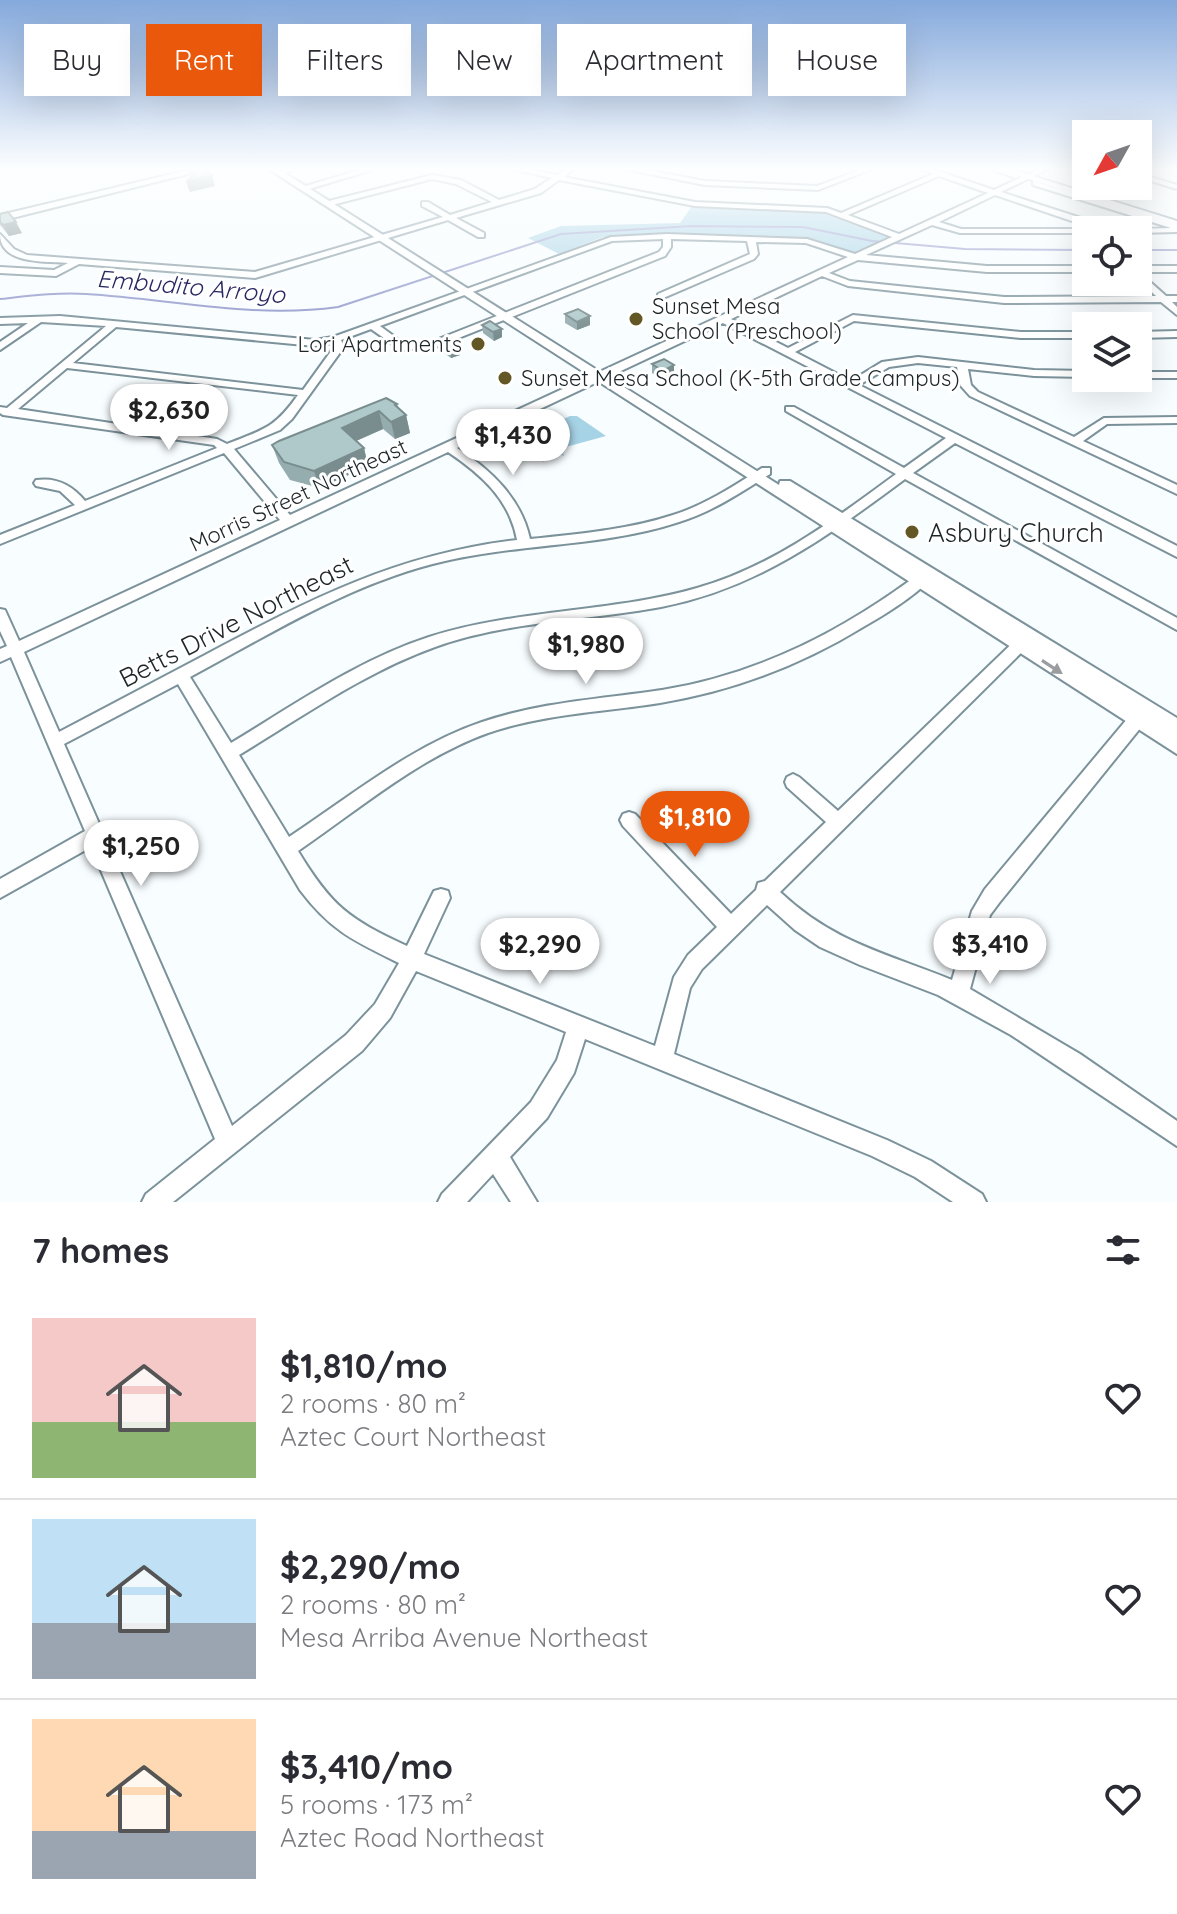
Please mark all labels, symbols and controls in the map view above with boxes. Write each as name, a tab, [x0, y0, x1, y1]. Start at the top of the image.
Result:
chip: Buy	[24, 24, 130, 96]
chip: Rent	[146, 24, 262, 96]
chip: Filters	[278, 24, 411, 96]
chip: New	[427, 24, 541, 96]
chip: Apartment	[557, 24, 752, 96]
chip: House	[768, 24, 906, 96]
north arrow	[1072, 120, 1152, 200]
map controls	[1072, 120, 1152, 392]
button: locate	[1072, 216, 1152, 296]
water label: Embudito Arroyo	[96, 263, 288, 309]
place label: Sunset Mesa School (Preschool)	[652, 292, 842, 345]
marker: Sunset Mesa School (Preschool)	[627, 310, 645, 328]
button: layers	[1072, 312, 1152, 392]
place label: Lori Apartments	[298, 330, 462, 358]
marker: Lori Apartments	[469, 335, 487, 353]
place label: Sunset Mesa School (K-5th Grade Campus)	[521, 364, 960, 392]
marker: Sunset Mesa School (K-5th Grade Campus)	[496, 369, 514, 387]
pin: $2,630	[104, 384, 234, 452]
text: $2,630	[128, 393, 210, 426]
pin: $1,430	[448, 409, 578, 477]
text: $1,430	[474, 418, 552, 451]
street label: Morris Street Northeast	[185, 432, 411, 558]
place label: Asbury Church	[928, 516, 1104, 549]
marker: Asbury Church	[903, 523, 921, 541]
street label: Betts Drive Northeast	[113, 548, 359, 694]
pin: $1,980	[521, 618, 651, 686]
text: $1,980	[547, 627, 625, 660]
one-way arrow	[1042, 659, 1063, 674]
pin: $1,810	[630, 791, 760, 859]
text: $1,810	[658, 800, 732, 833]
pin: $1,250	[76, 820, 206, 888]
text: $1,250	[102, 829, 180, 862]
pin: $2,290	[475, 918, 605, 986]
pin: $3,410	[925, 918, 1055, 986]
text: $2,290	[499, 927, 582, 960]
text: $3,410	[951, 927, 1029, 960]
icon: filters	[1101, 1228, 1145, 1272]
text: 7 homes	[32, 1229, 169, 1272]
text: $1,810/mo	[280, 1344, 447, 1387]
icon: home	[96, 1350, 192, 1446]
icon: heart	[1101, 1376, 1145, 1420]
text: 2 rooms · 80 m²	[280, 1387, 466, 1420]
text: Aztec Court Northeast	[280, 1420, 546, 1453]
text: $2,290/mo	[280, 1545, 460, 1588]
icon: home	[96, 1551, 192, 1647]
icon: heart	[1101, 1577, 1145, 1621]
text: 2 rooms · 80 m²	[280, 1588, 466, 1621]
text: Mesa Arriba Avenue Northeast	[280, 1621, 648, 1654]
text: $3,410/mo	[280, 1745, 453, 1788]
icon: home	[96, 1751, 192, 1847]
icon: heart	[1101, 1777, 1145, 1821]
text: 5 rooms · 173 m²	[280, 1788, 473, 1821]
text: Aztec Road Northeast	[280, 1821, 545, 1854]

